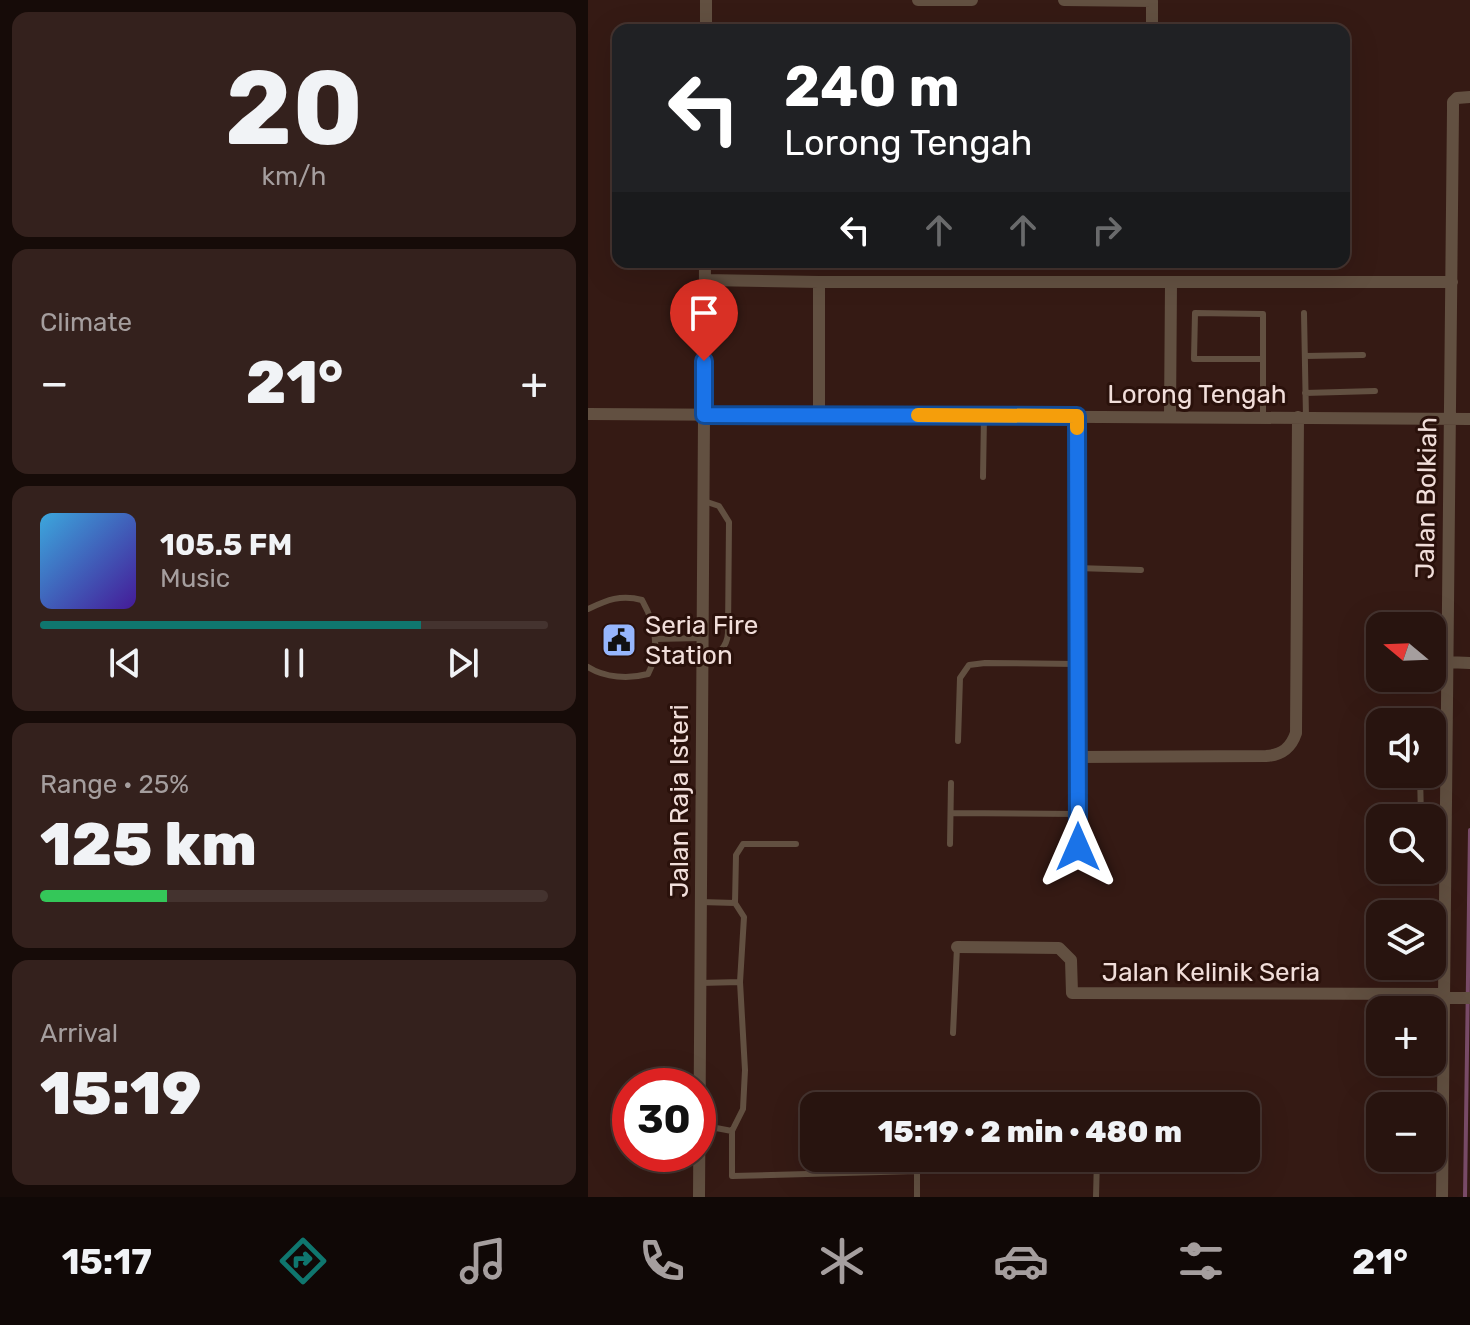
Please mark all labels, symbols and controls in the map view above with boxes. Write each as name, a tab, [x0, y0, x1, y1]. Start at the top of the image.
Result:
text: 20	[225, 47, 363, 170]
text: 240 m	[784, 54, 960, 120]
icon: left	[652, 56, 756, 160]
text: Lorong Tengah	[784, 121, 1032, 164]
text: km/h	[262, 161, 326, 192]
icon: left	[833, 208, 877, 252]
icon: ahead	[917, 208, 961, 252]
icon: ahead	[1001, 208, 1045, 252]
icon: right	[1085, 208, 1129, 252]
pin	[670, 279, 738, 361]
icon: arrive	[682, 291, 726, 335]
text: Climate	[40, 307, 132, 338]
text: 21°	[246, 347, 343, 418]
text: −	[40, 357, 69, 409]
text: +	[521, 357, 548, 409]
street label: Lorong Tengah	[1107, 379, 1287, 410]
street label: Jalan Bolkiah	[1410, 417, 1443, 579]
text: 105.5 FM	[160, 527, 292, 563]
text: Music	[160, 563, 230, 594]
place label: Seria Fire Station	[645, 610, 758, 671]
north arrow	[1366, 612, 1446, 692]
map controls	[1366, 612, 1446, 1172]
public building icon: Seria Fire Station	[600, 621, 638, 659]
icon: previous	[103, 641, 147, 685]
icon: pause	[272, 641, 316, 685]
icon: next	[441, 641, 485, 685]
street label: Jalan Raja Isteri	[664, 704, 695, 898]
button: sound	[1366, 708, 1446, 788]
text: Range · 25%	[40, 769, 189, 800]
button: search	[1366, 804, 1446, 884]
position arrow	[1036, 805, 1120, 889]
text: 125 km	[40, 809, 257, 880]
button: layers	[1366, 900, 1446, 980]
street label: Jalan Kelinik Seria	[1102, 957, 1320, 988]
button: +	[1366, 996, 1446, 1076]
text: Arrival	[40, 1018, 118, 1049]
text: 15:19	[40, 1058, 201, 1129]
speed limit sign: 30	[612, 1068, 716, 1172]
button: −	[1366, 1092, 1446, 1172]
text: 15:19 · 2 min · 480 m	[878, 1114, 1182, 1150]
icon: directions	[275, 1233, 331, 1289]
icon: music	[455, 1233, 511, 1289]
icon: phone	[634, 1233, 690, 1289]
icon: climate	[814, 1233, 870, 1289]
icon: car	[993, 1233, 1049, 1289]
icon: filters	[1173, 1233, 1229, 1289]
text: 15:17	[62, 1240, 152, 1283]
text: 21°	[1352, 1240, 1408, 1283]

